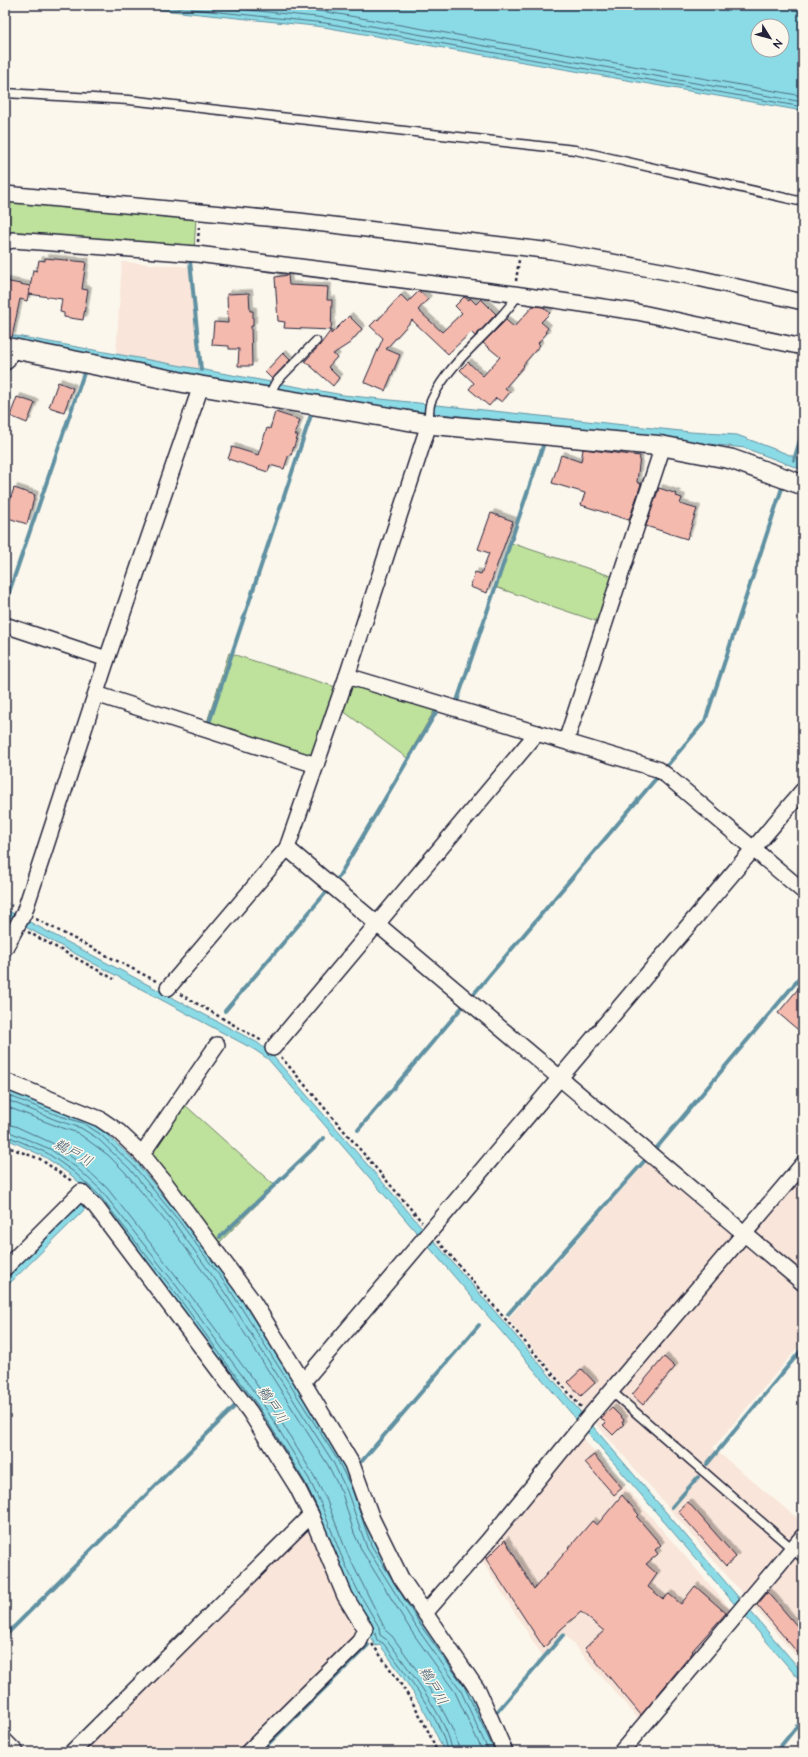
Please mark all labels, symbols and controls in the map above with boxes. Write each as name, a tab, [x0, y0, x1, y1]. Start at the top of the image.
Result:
north arrow	[750, 18, 790, 58]
text: N	[769, 36, 786, 51]
water label: 鵜戸川	[50, 1134, 96, 1172]
water label: 鵜戸川	[252, 1382, 292, 1428]
water label: 鵜戸川	[414, 1663, 452, 1709]

